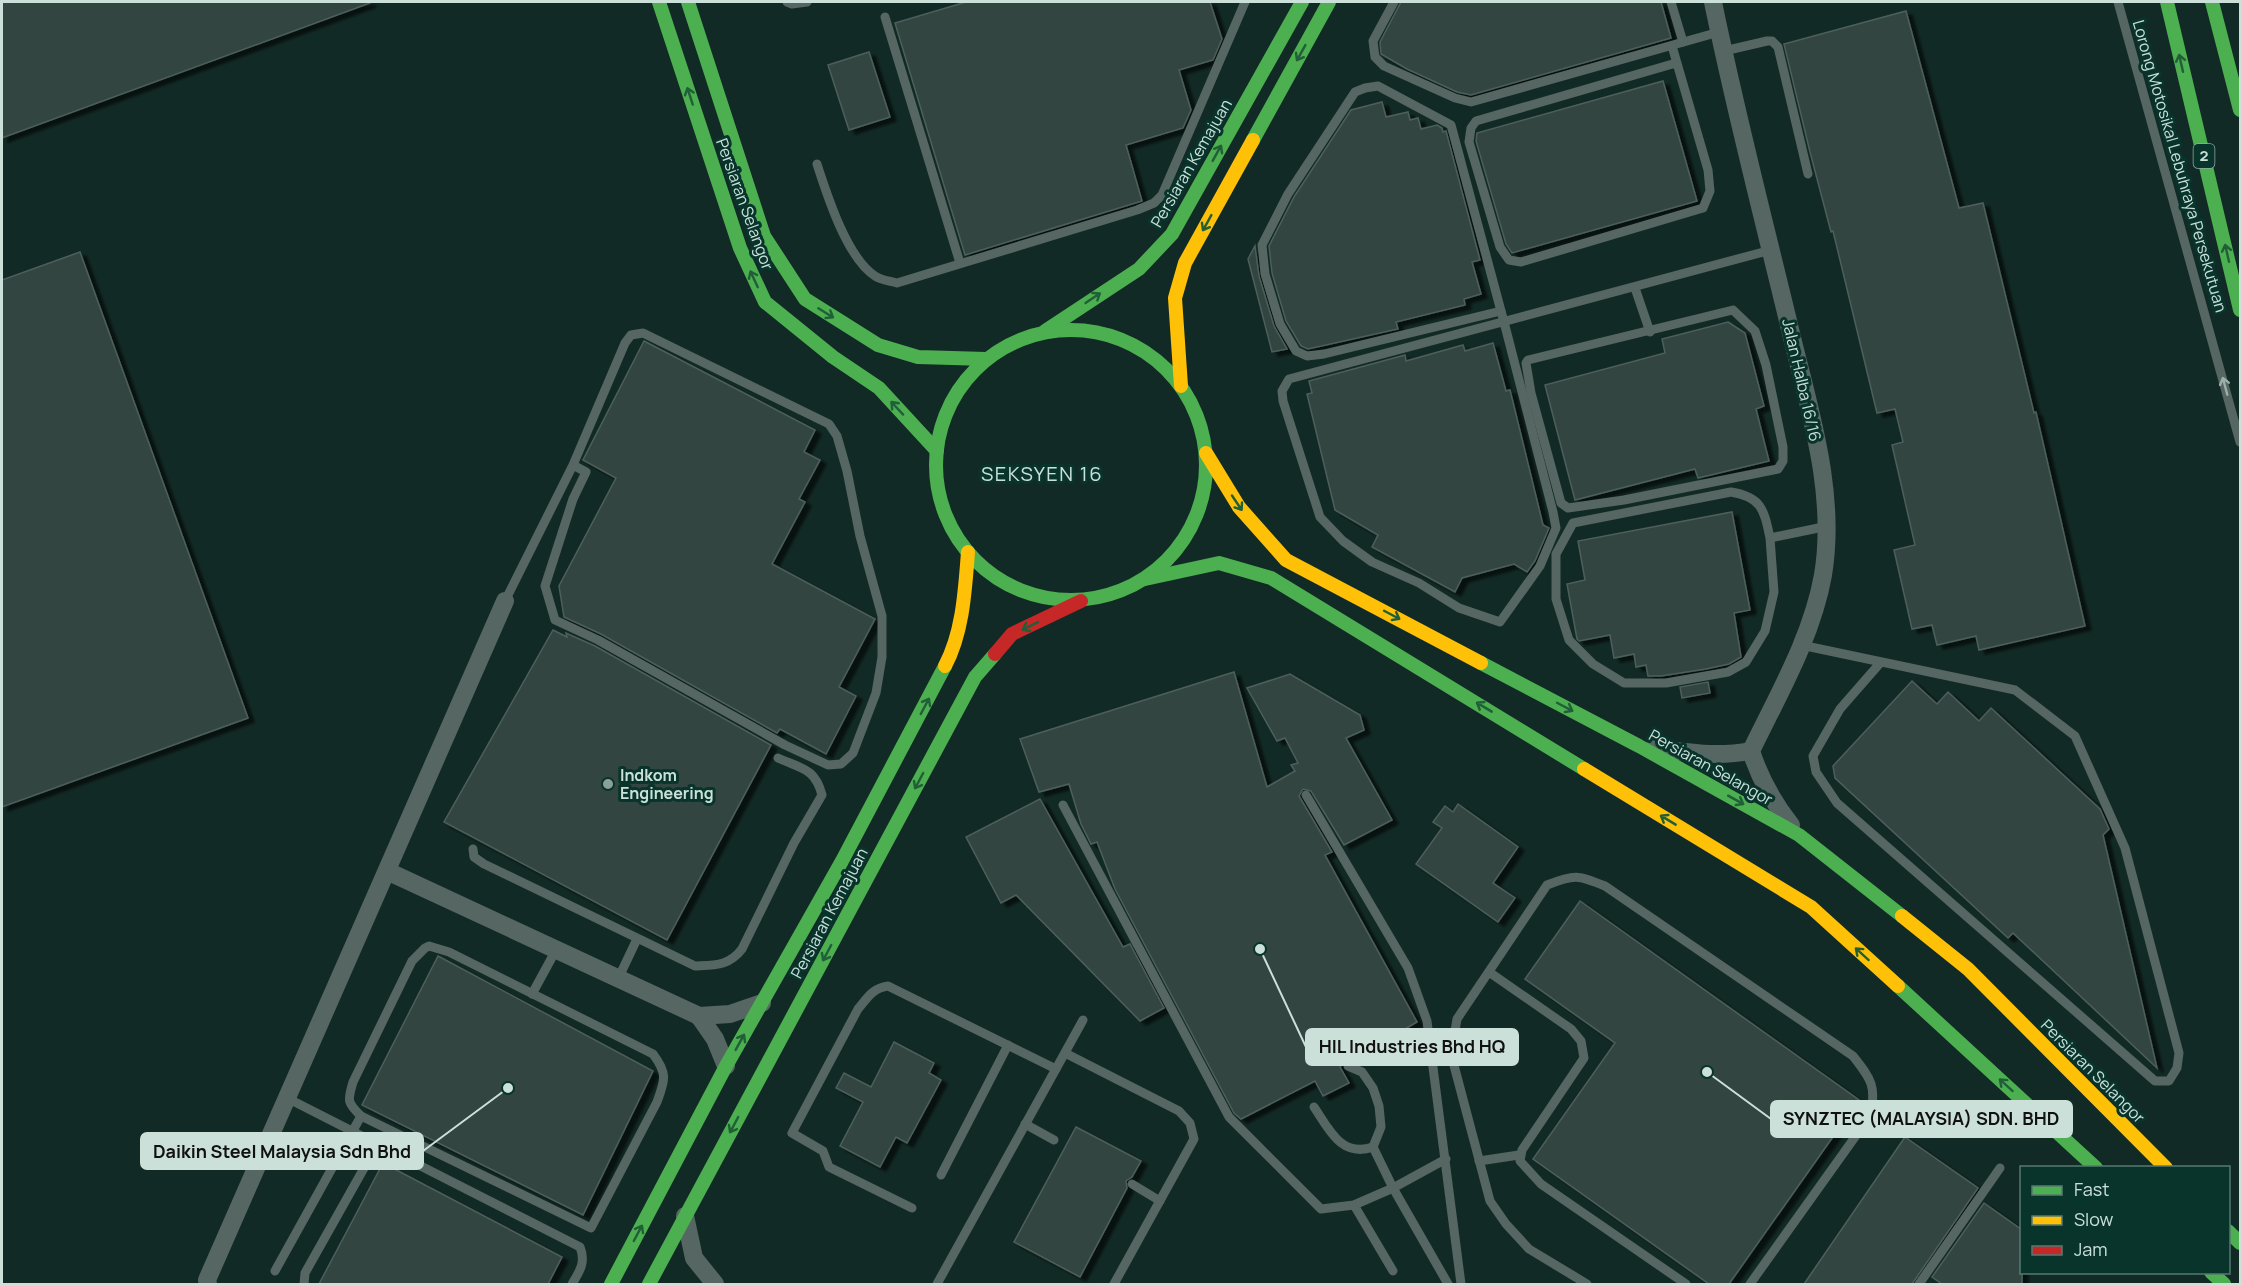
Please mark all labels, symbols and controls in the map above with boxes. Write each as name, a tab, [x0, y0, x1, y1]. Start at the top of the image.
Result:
street label: Lorong Motosikal Lebuhraya Persekutuan	[2128, 17, 2232, 315]
one-way arrow	[1295, 44, 1307, 61]
one-way arrow	[2175, 54, 2187, 73]
one-way arrow	[683, 87, 694, 106]
street label: Persiaran Kemajuan	[1145, 95, 1237, 231]
street label: Persiaran Selangor	[711, 135, 779, 273]
road number: 2	[2194, 144, 2214, 168]
one-way arrow	[1211, 145, 1223, 162]
one-way arrow	[1200, 215, 1212, 232]
one-way arrow	[2220, 243, 2232, 262]
one-way arrow	[748, 271, 760, 289]
one-way arrow	[1085, 292, 1101, 304]
one-way arrow	[818, 306, 835, 319]
street label: Jalan Halba 16/16	[1777, 316, 1827, 444]
one-way arrow	[2219, 377, 2231, 396]
one-way arrow	[890, 400, 905, 415]
district label: SEKSYEN 16	[981, 460, 1103, 487]
one-way arrow	[1231, 494, 1243, 510]
one-way arrow	[1383, 610, 1401, 622]
one-way arrow	[1022, 620, 1040, 632]
one-way arrow	[920, 697, 931, 715]
one-way arrow	[1476, 701, 1493, 713]
one-way arrow	[1555, 701, 1573, 713]
street label: Persiaran Selangor	[1645, 724, 1777, 810]
place label: Indkom Engineering	[620, 764, 714, 804]
one-way arrow	[913, 772, 924, 790]
marker: Indkom Engineering	[601, 777, 615, 791]
one-way arrow	[1727, 794, 1744, 806]
one-way arrow	[1660, 813, 1677, 825]
street label: Persiaran Kemajuan	[785, 844, 873, 982]
one-way arrow	[821, 944, 833, 961]
one-way arrow	[1855, 947, 1870, 961]
street label: Persiaran Selangor	[2036, 1014, 2150, 1128]
callout: HIL Industries Bhd HQ	[1306, 1029, 1518, 1065]
one-way arrow	[734, 1034, 746, 1051]
text: HIL Industries Bhd HQ	[1319, 1034, 1505, 1058]
one-way arrow	[1999, 1079, 2014, 1093]
callout: SYNZTEC (MALAYSIA) SDN. BHD	[1771, 1101, 2072, 1137]
text: SYNZTEC (MALAYSIA) SDN. BHD	[1783, 1106, 2059, 1130]
one-way arrow	[728, 1116, 740, 1133]
callout: Daikin Steel Malaysia Sdn Bhd	[141, 1133, 423, 1169]
text: Daikin Steel Malaysia Sdn Bhd	[153, 1139, 411, 1163]
legend	[2020, 1166, 2230, 1274]
text: Fast	[2074, 1177, 2109, 1201]
text: Slow	[2074, 1207, 2114, 1231]
one-way arrow	[633, 1224, 644, 1242]
text: Jam	[2074, 1237, 2108, 1261]

